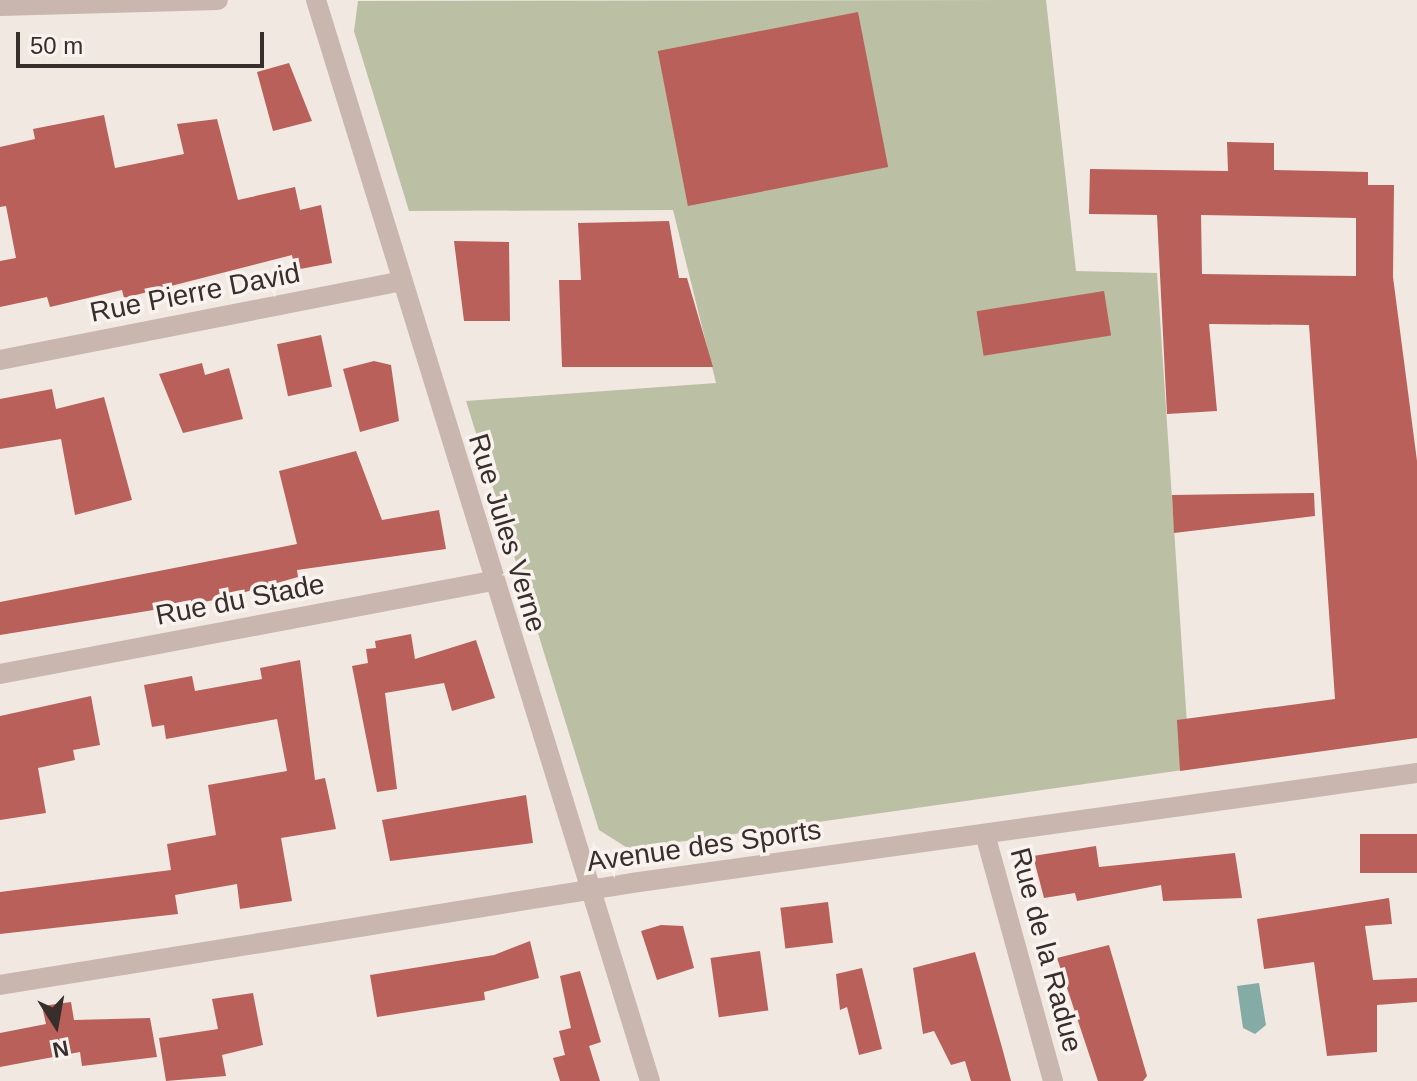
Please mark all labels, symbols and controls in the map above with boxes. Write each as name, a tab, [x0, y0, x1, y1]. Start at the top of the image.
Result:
scale bar	[20, 16, 268, 66]
text: 50 m	[30, 32, 83, 59]
street label: Rue Pierre David	[87, 256, 303, 330]
street label: Rue Jules Verne	[461, 430, 553, 636]
street label: Rue du Stade	[153, 567, 327, 633]
street label: Avenue des Sports	[585, 813, 823, 879]
street label: Rue de la Radue	[1003, 844, 1089, 1056]
north arrow	[16, 985, 96, 1065]
text: N	[50, 1035, 71, 1063]

